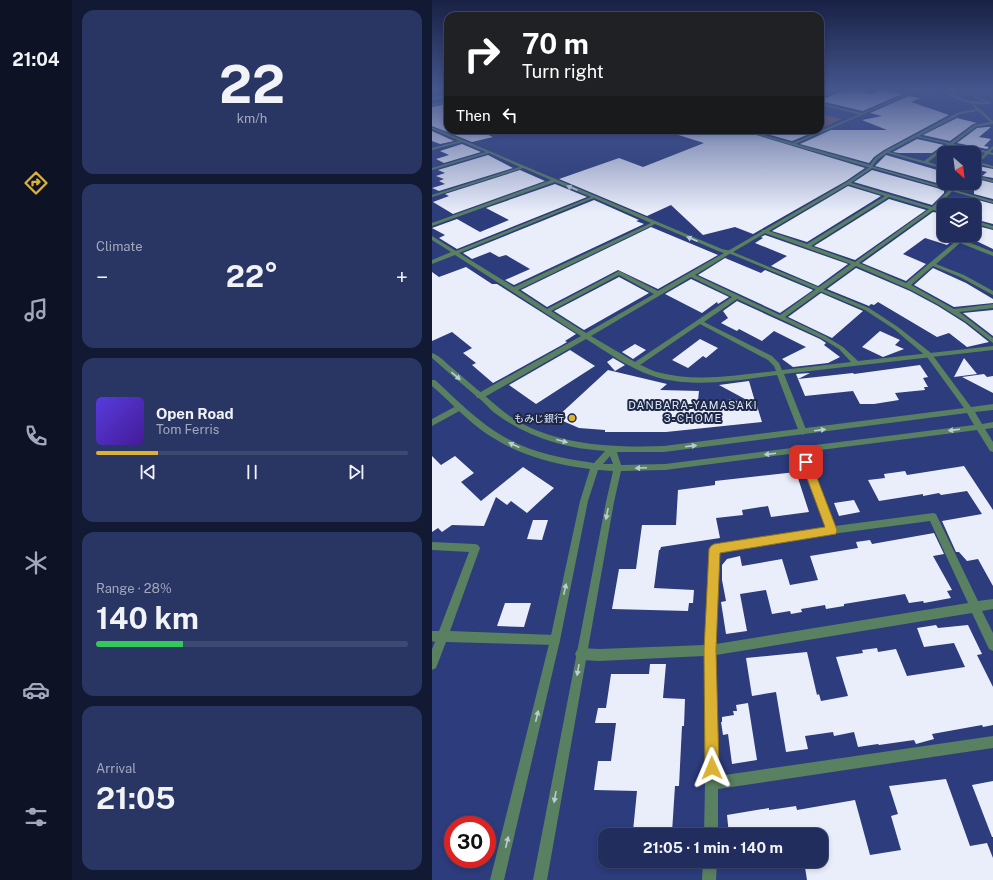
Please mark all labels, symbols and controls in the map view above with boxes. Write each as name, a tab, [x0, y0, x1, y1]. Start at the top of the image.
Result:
text: 70 m	[522, 27, 589, 60]
icon: right	[456, 28, 508, 80]
text: 21:04	[12, 49, 60, 70]
text: 22	[219, 54, 285, 115]
text: Turn right	[522, 61, 604, 82]
icon: left	[499, 104, 521, 126]
text: Then	[456, 107, 491, 124]
text: km/h	[237, 111, 267, 126]
north arrow	[937, 146, 981, 190]
map controls	[937, 146, 981, 242]
icon: directions	[22, 169, 50, 197]
one-way arrow	[567, 185, 578, 191]
button: layers	[937, 198, 981, 242]
one-way arrow	[686, 235, 698, 241]
text: Climate	[96, 239, 143, 254]
text: 22°	[226, 258, 278, 294]
text: −	[96, 264, 108, 290]
text: +	[396, 264, 408, 290]
icon: music	[22, 296, 50, 324]
one-way arrow	[451, 371, 461, 380]
district label: DANBARA-YAMASAKI 3-CHOME	[628, 399, 758, 424]
text: Open Road	[156, 405, 234, 422]
place label: もみじ銀行	[514, 412, 564, 424]
marker: もみじ銀行	[567, 413, 577, 423]
icon: phone	[22, 422, 50, 450]
text: Tom Ferris	[156, 422, 219, 437]
one-way arrow	[814, 427, 826, 433]
one-way arrow	[948, 427, 960, 434]
one-way arrow	[557, 438, 569, 444]
one-way arrow	[508, 442, 520, 448]
one-way arrow	[685, 442, 697, 449]
pin	[789, 445, 823, 479]
one-way arrow	[764, 451, 776, 457]
icon: arrive	[795, 451, 817, 473]
icon: previous	[137, 461, 159, 483]
icon: pause	[241, 461, 263, 483]
icon: next	[345, 461, 367, 483]
one-way arrow	[635, 465, 647, 472]
one-way arrow	[604, 508, 610, 520]
icon: climate	[22, 549, 50, 577]
text: Range · 28%	[96, 581, 172, 596]
one-way arrow	[563, 583, 569, 595]
text: 140 km	[96, 600, 199, 636]
one-way arrow	[575, 663, 581, 676]
icon: car	[22, 676, 50, 704]
one-way arrow	[534, 709, 540, 722]
position arrow	[691, 747, 733, 789]
text: Arrival	[96, 761, 136, 776]
text: 21:05	[96, 780, 176, 816]
one-way arrow	[552, 791, 558, 804]
icon: filters	[22, 803, 50, 831]
speed limit sign: 30	[444, 816, 496, 868]
one-way arrow	[504, 836, 510, 848]
text: 21:05 · 1 min · 140 m	[643, 839, 783, 856]

